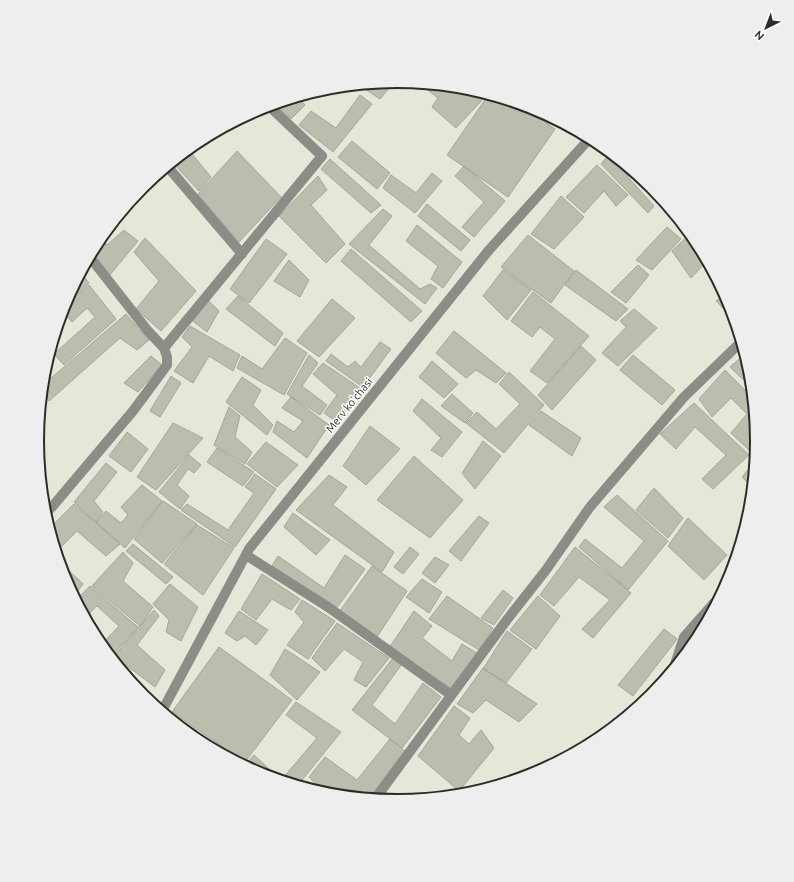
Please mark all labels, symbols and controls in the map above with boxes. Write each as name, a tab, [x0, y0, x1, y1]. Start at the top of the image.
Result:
north arrow	[746, 8, 786, 48]
text: N	[752, 28, 766, 43]
street label: Merv ko'chasi	[323, 375, 375, 435]

